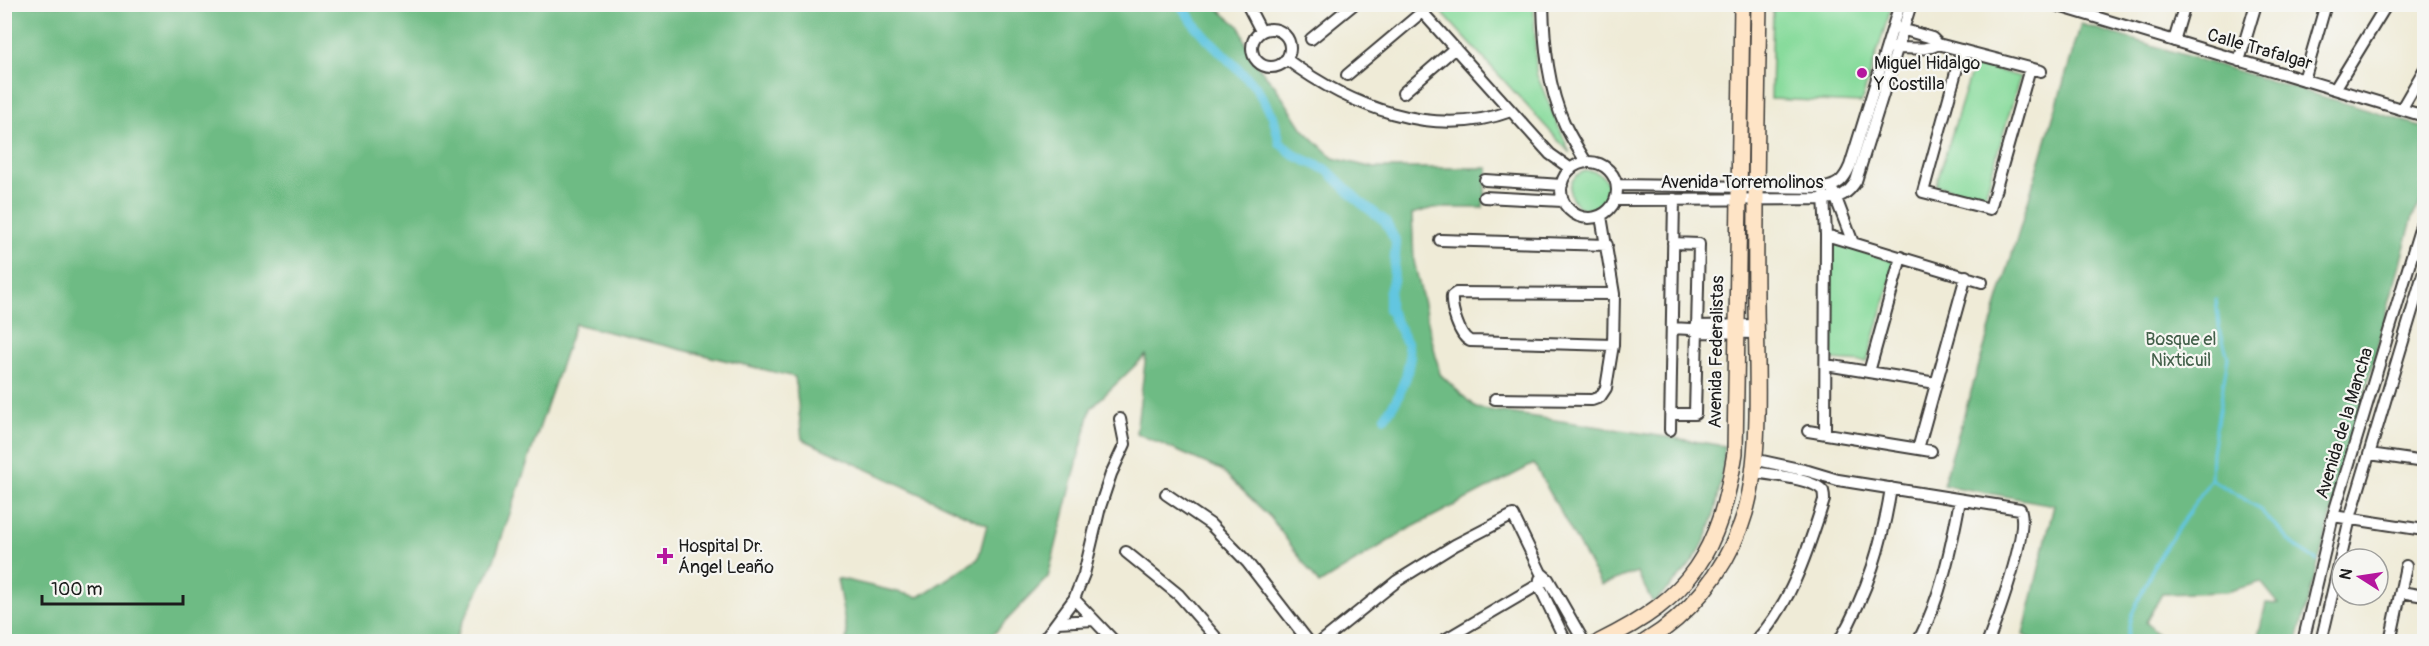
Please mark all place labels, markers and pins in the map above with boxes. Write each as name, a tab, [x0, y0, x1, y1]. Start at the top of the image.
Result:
place label: Miguel Hidalgo Y Costilla	[1873, 52, 1980, 96]
marker: Miguel Hidalgo Y Costilla	[1855, 66, 1869, 80]
place label: Hospital Dr. Ángel Leaño	[678, 535, 774, 579]
marker: Hospital Dr. Ángel Leaño	[656, 547, 674, 565]

